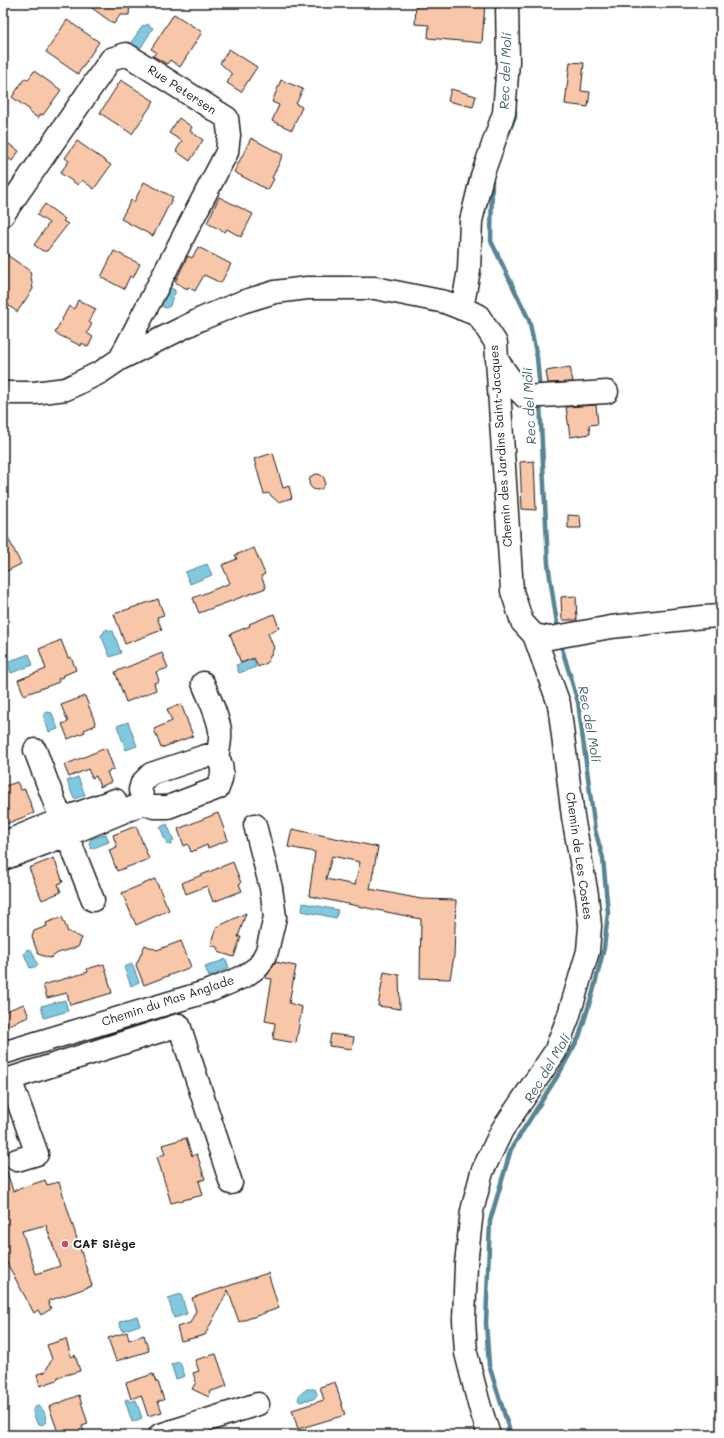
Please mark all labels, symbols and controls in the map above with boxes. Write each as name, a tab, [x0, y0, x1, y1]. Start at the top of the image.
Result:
water label: Rec del Molí	[495, 31, 514, 110]
street label: Rue Petersen	[145, 61, 220, 117]
street label: Chemin des Jardins Saint-Jacques	[485, 344, 515, 548]
water label: Rec del Molí	[518, 366, 539, 445]
water label: Rec del Molí	[575, 684, 606, 764]
street label: Chemin de Les Costes	[563, 791, 597, 921]
street label: Chemin du Mas Anglade	[99, 971, 236, 1029]
water label: Rec del Molí	[519, 1029, 574, 1105]
place label: CAF Siège	[73, 1235, 136, 1251]
marker: CAF Siège	[60, 1239, 70, 1249]

